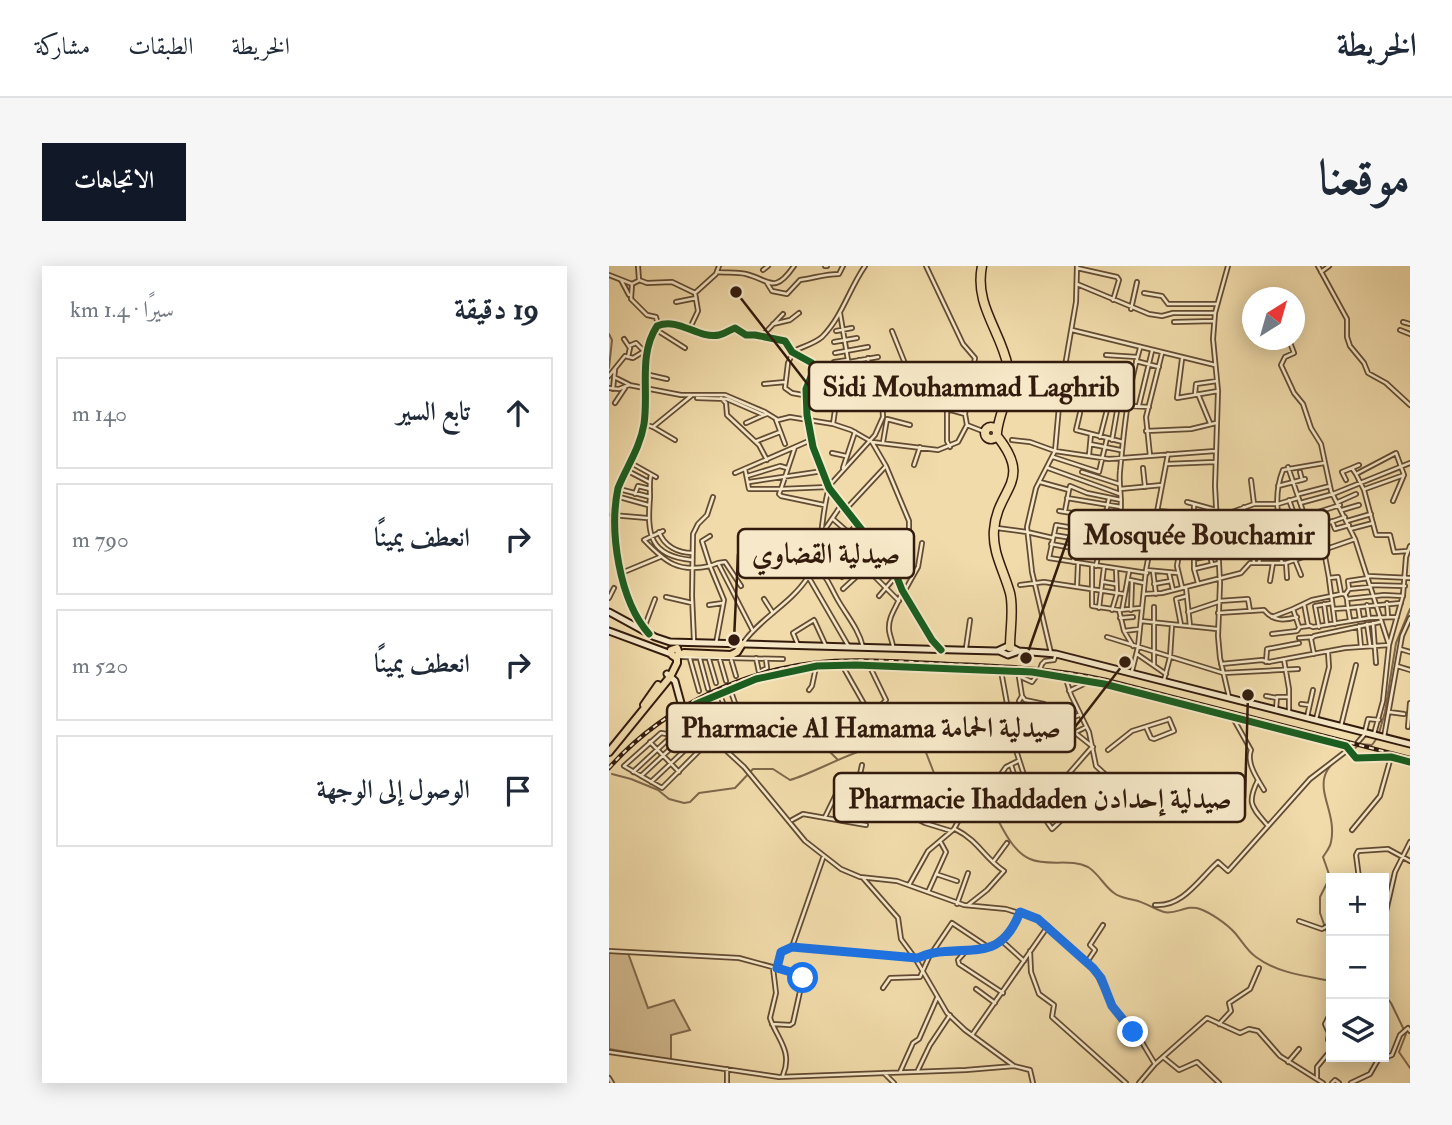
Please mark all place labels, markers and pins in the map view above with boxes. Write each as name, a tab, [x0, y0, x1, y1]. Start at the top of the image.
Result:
callout: Sidi Mouhammad Laghrib	[809, 362, 1134, 411]
callout: Mosquée Bouchamir	[1069, 510, 1329, 559]
callout: صيدلية القضاوي	[738, 529, 914, 578]
callout: Pharmacie Al Hamama صيدلية الحمامة	[667, 703, 1075, 752]
callout: Pharmacie Ihaddaden صيدلية إحدادن	[834, 773, 1245, 822]

